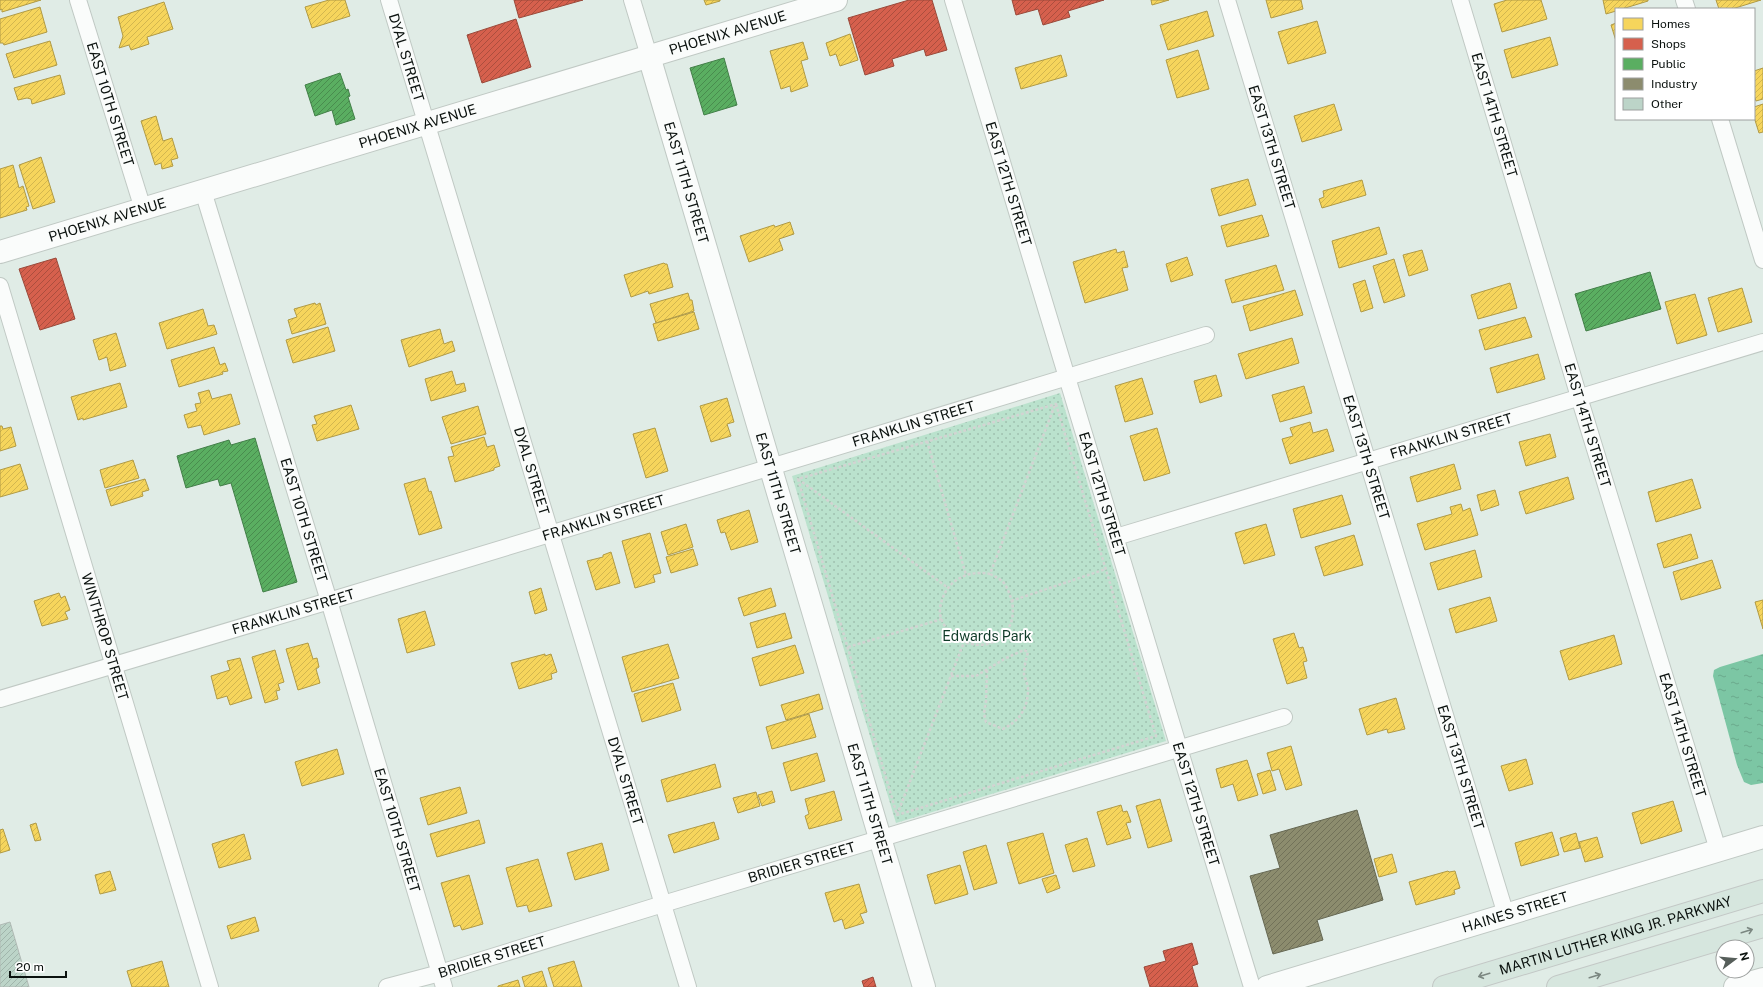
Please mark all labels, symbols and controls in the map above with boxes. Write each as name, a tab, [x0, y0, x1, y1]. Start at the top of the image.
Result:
street label: PHOENIX AVENUE	[667, 7, 788, 58]
legend	[1615, 8, 1755, 120]
street label: DYAL STREET	[386, 12, 427, 103]
text: Homes	[1651, 17, 1690, 31]
text: Shops	[1651, 37, 1686, 51]
street label: EAST 10TH STREET	[84, 40, 137, 168]
street label: EAST 14TH STREET	[1468, 51, 1521, 179]
text: Public	[1651, 57, 1686, 71]
text: Industry	[1651, 77, 1698, 91]
street label: EAST 13TH STREET	[1245, 83, 1298, 211]
text: Other	[1651, 97, 1683, 111]
street label: PHOENIX AVENUE	[357, 101, 478, 151]
street label: EAST 11TH STREET	[661, 120, 712, 245]
street label: EAST 12TH STREET	[982, 120, 1035, 248]
street label: PHOENIX AVENUE	[47, 194, 168, 245]
street label: EAST 14TH STREET	[1561, 361, 1614, 489]
street label: EAST 13TH STREET	[1340, 393, 1393, 521]
street label: FRANKLIN STREET	[850, 398, 976, 450]
street label: FRANKLIN STREET	[1388, 410, 1514, 462]
street label: DYAL STREET	[511, 425, 552, 517]
street label: EAST 12TH STREET	[1076, 430, 1129, 558]
street label: EAST 11TH STREET	[753, 431, 804, 556]
street label: EAST 10TH STREET	[277, 456, 331, 584]
street label: FRANKLIN STREET	[540, 492, 666, 544]
street label: WINTHROP STREET	[78, 571, 132, 702]
street label: FRANKLIN STREET	[230, 586, 356, 637]
park label: Edwards Park	[942, 628, 1032, 644]
street label: EAST 14TH STREET	[1656, 671, 1709, 799]
street label: EAST 13TH STREET	[1434, 703, 1487, 831]
street label: DYAL STREET	[605, 735, 646, 827]
street label: EAST 12TH STREET	[1170, 740, 1223, 868]
street label: EAST 11TH STREET	[844, 741, 895, 867]
street label: EAST 10TH STREET	[371, 766, 423, 894]
street label: BRIDIER STREET	[746, 839, 857, 886]
street label: HAINES STREET	[1460, 888, 1570, 936]
street label: MARTIN LUTHER KING JR. PARKWAY	[1497, 893, 1734, 978]
one-way arrow	[1740, 927, 1753, 934]
street label: BRIDIER STREET	[436, 933, 547, 981]
north arrow	[1715, 939, 1755, 979]
text: N	[1738, 950, 1752, 962]
scale bar	[10, 953, 66, 979]
text: 20 m	[16, 960, 44, 974]
one-way arrow	[1478, 972, 1491, 979]
one-way arrow	[1588, 972, 1601, 979]

